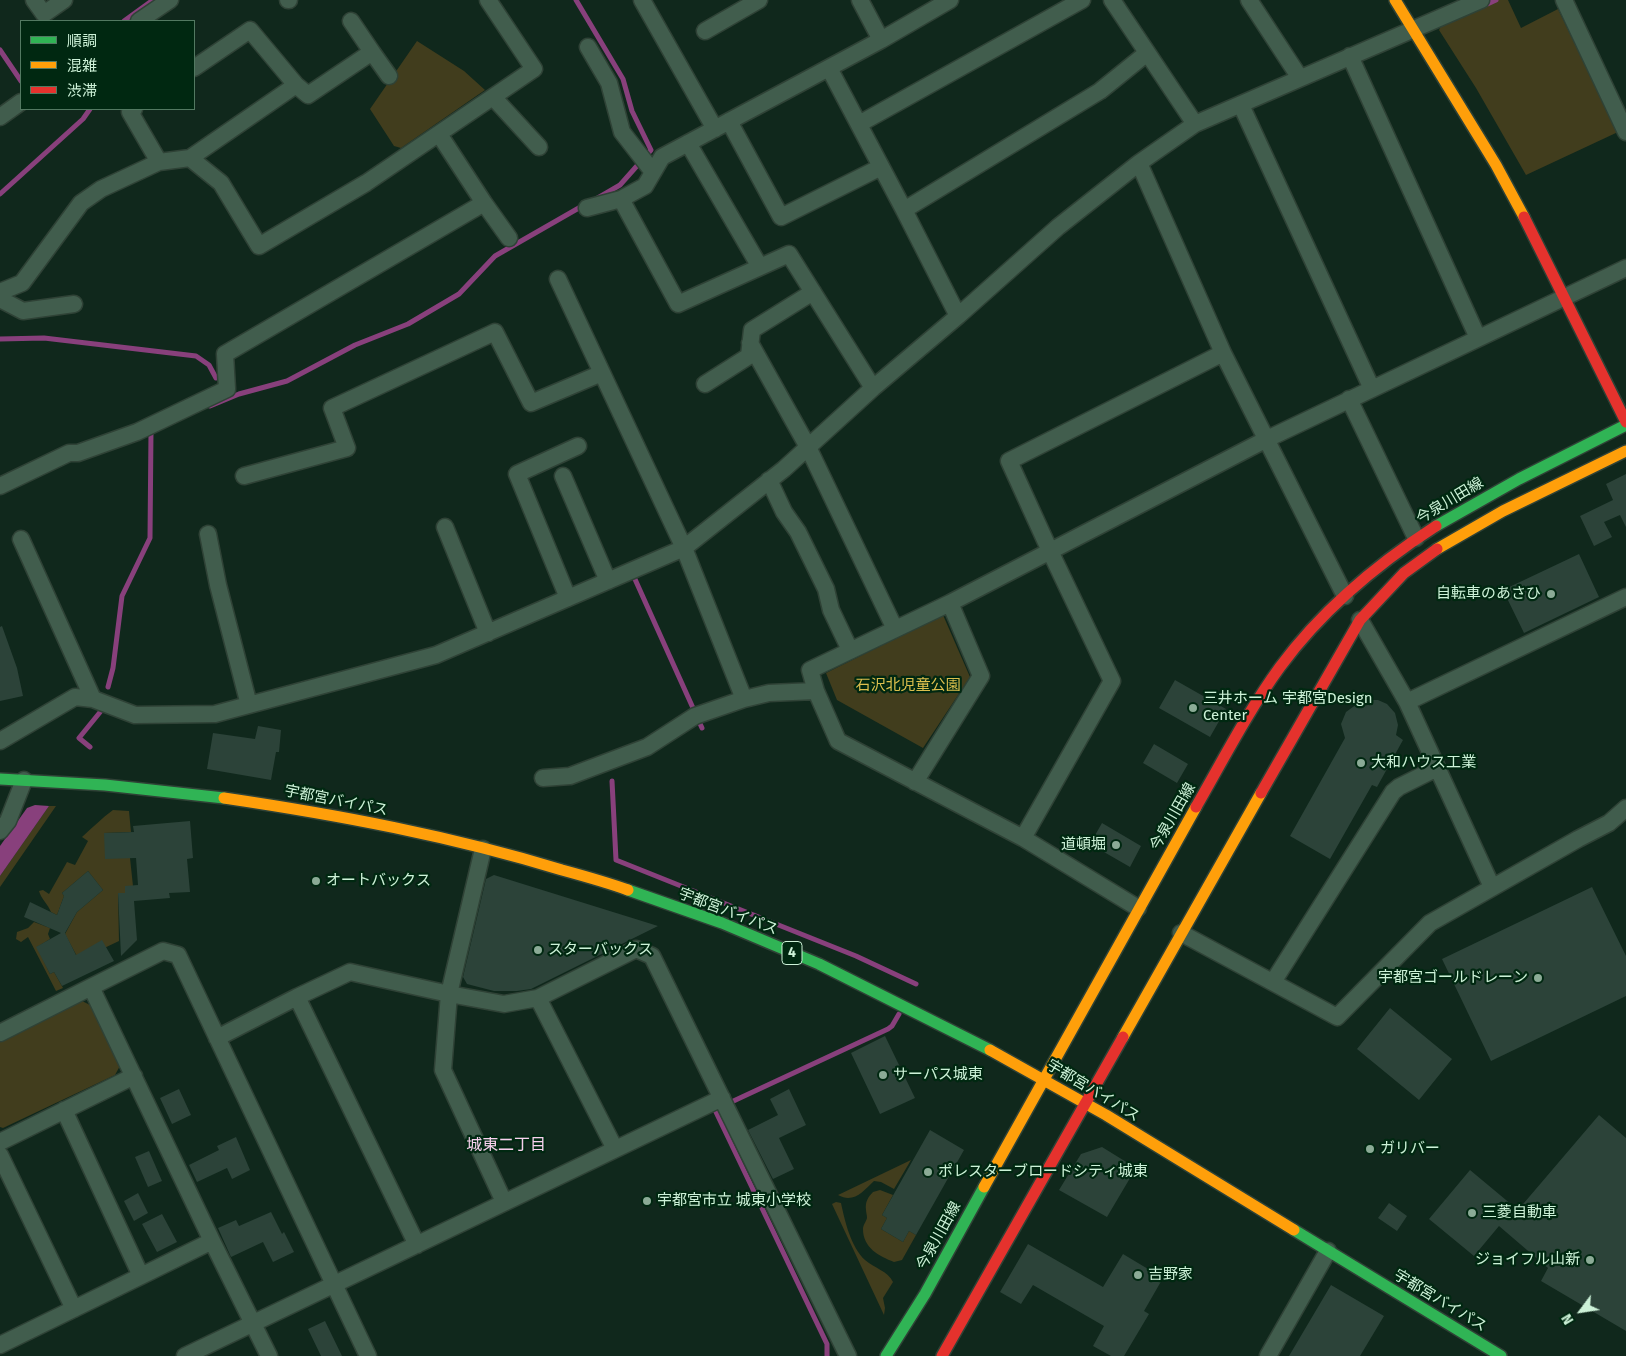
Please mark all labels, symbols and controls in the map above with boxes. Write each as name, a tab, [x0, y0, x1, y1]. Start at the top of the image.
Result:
legend	[20, 20, 195, 110]
text: 順調	[67, 32, 97, 50]
text: 混雑	[67, 57, 97, 75]
text: 渋滞	[67, 82, 97, 100]
street label: 今泉川田線	[1413, 474, 1487, 528]
place label: 自転車のあさひ	[1436, 585, 1541, 603]
marker: 自転車のあさひ	[1545, 588, 1557, 600]
park label: 石沢北児童公園	[856, 677, 960, 695]
place label: 三井ホーム 宇都宮Design Center	[1203, 690, 1373, 725]
marker: 三井ホーム 宇都宮Design Center	[1187, 702, 1199, 714]
place label: 大和ハウス工業	[1371, 754, 1476, 772]
marker: 大和ハウス工業	[1355, 757, 1367, 769]
street label: 今泉川田線	[1146, 780, 1200, 854]
street label: 宇都宮バイパス	[283, 782, 389, 820]
place label: 道頓堀	[1061, 836, 1106, 854]
marker: 道頓堀	[1110, 839, 1122, 851]
place label: オートバックス	[326, 872, 431, 890]
marker: オートバックス	[310, 875, 322, 887]
street label: 宇都宮バイパス	[676, 885, 780, 939]
place label: スターバックス	[548, 941, 653, 959]
road number: 4	[782, 941, 802, 964]
marker: スターバックス	[532, 944, 544, 956]
place label: 宇都宮ゴールドレーン	[1378, 969, 1528, 987]
marker: 宇都宮ゴールドレーン	[1532, 972, 1544, 984]
street label: 宇都宮バイパス	[1043, 1056, 1143, 1126]
place label: サーパス城東	[893, 1066, 983, 1084]
marker: サーパス城東	[877, 1069, 889, 1081]
district label: 城東二丁目	[466, 1136, 546, 1156]
place label: ガリバー	[1380, 1140, 1440, 1158]
marker: ガリバー	[1364, 1143, 1376, 1155]
place label: ポレスターブロードシティ城東	[938, 1163, 1148, 1181]
marker: ポレスターブロードシティ城東	[922, 1166, 934, 1178]
place label: 宇都宮市立 城東小学校	[657, 1192, 811, 1210]
marker: 宇都宮市立 城東小学校	[641, 1195, 653, 1207]
street label: 今泉川田線	[913, 1199, 965, 1273]
place label: 三菱自動車	[1482, 1204, 1557, 1222]
marker: 三菱自動車	[1466, 1207, 1478, 1219]
place label: ジョイフル山新	[1475, 1251, 1580, 1269]
marker: ジョイフル山新	[1584, 1254, 1596, 1266]
place label: 吉野家	[1148, 1266, 1193, 1284]
street label: 宇都宮バイパス	[1390, 1266, 1490, 1336]
marker: 吉野家	[1132, 1269, 1144, 1281]
north arrow	[1556, 1286, 1606, 1336]
text: N	[1558, 1311, 1577, 1327]

